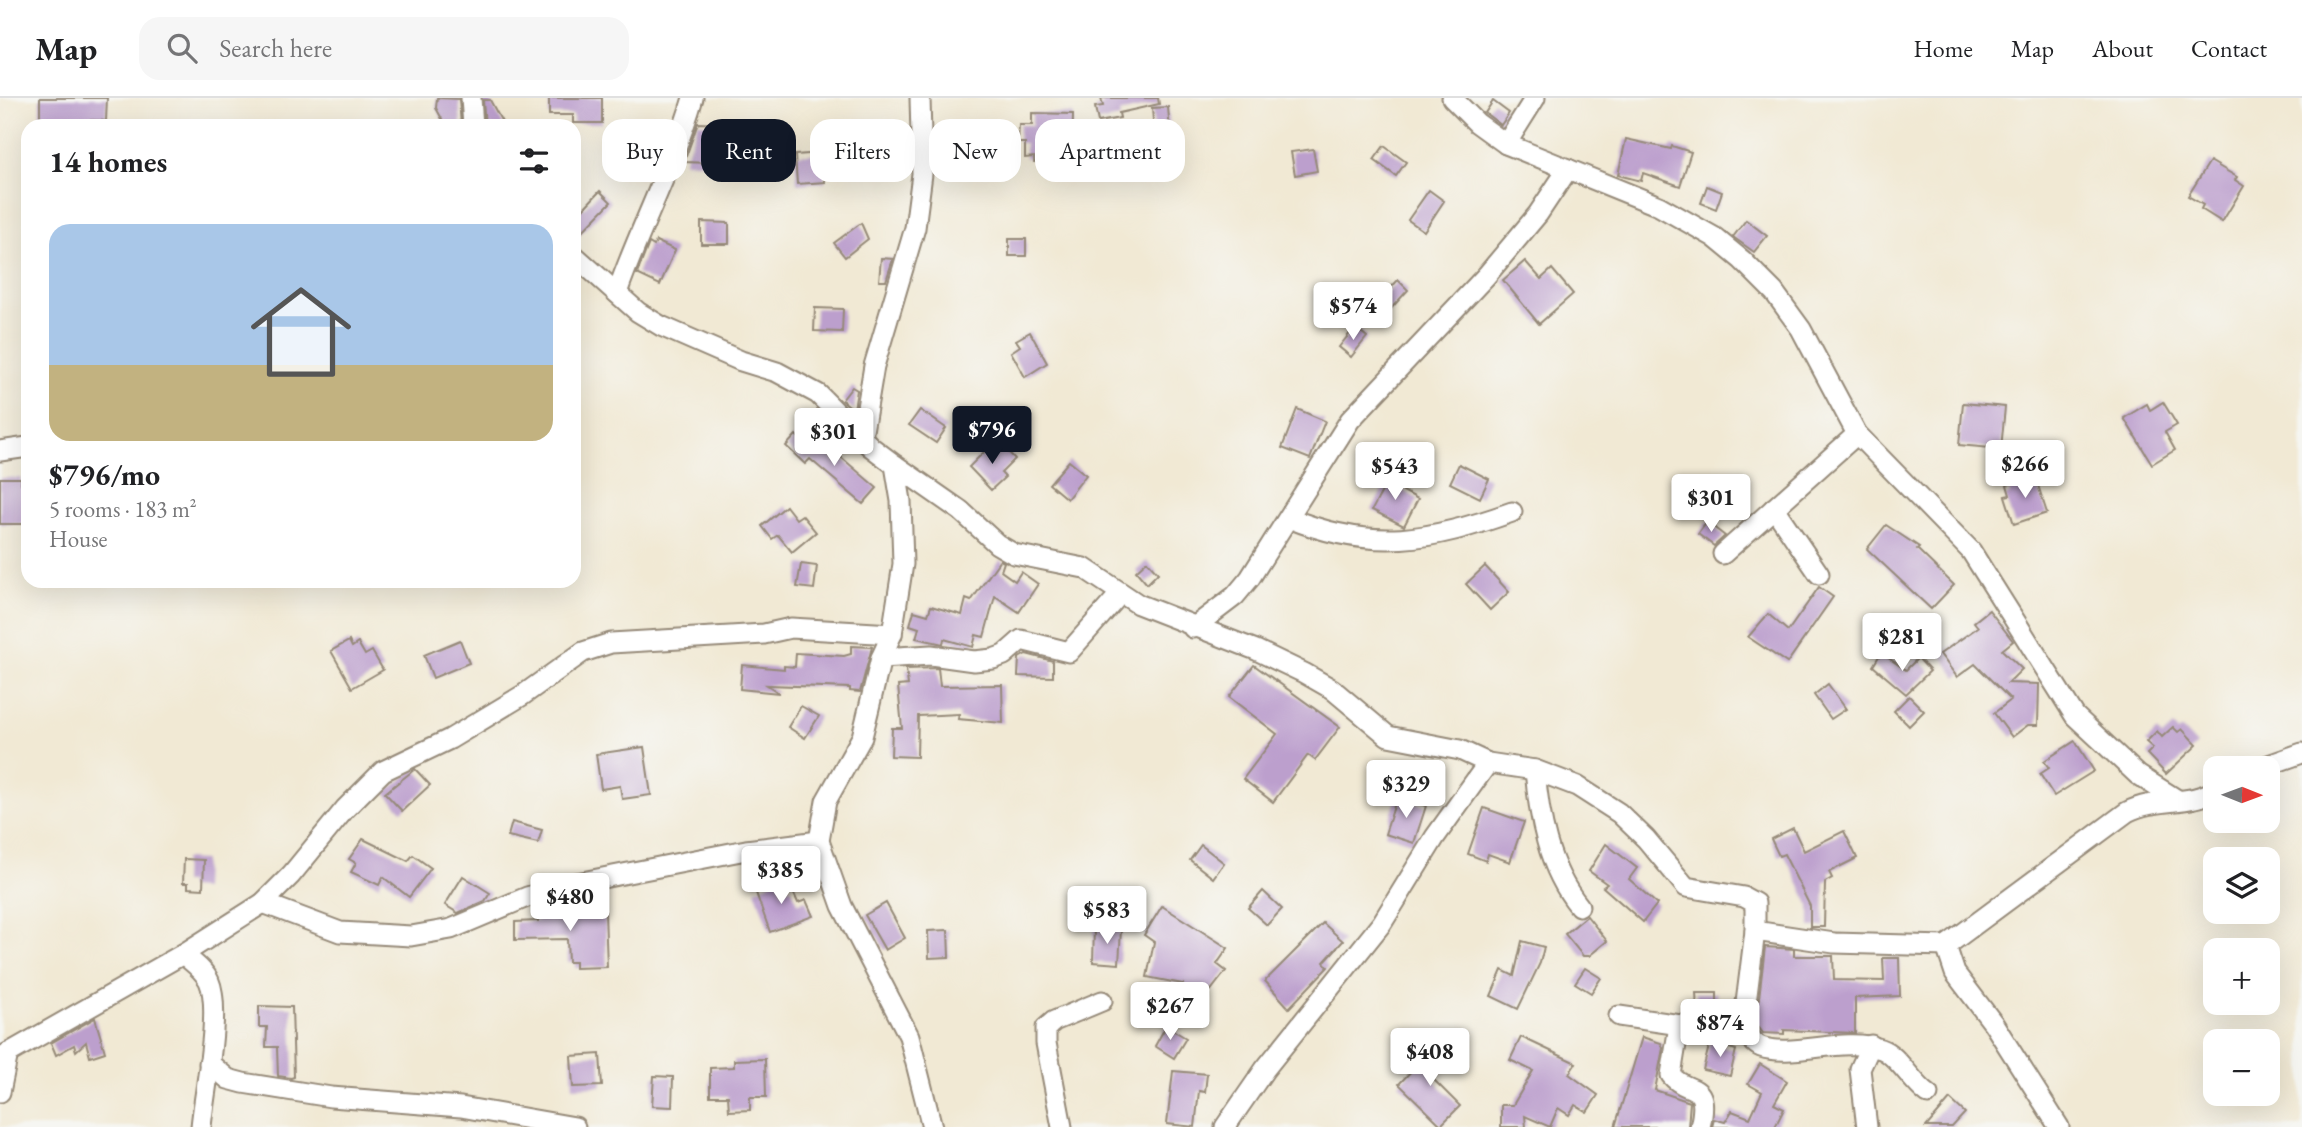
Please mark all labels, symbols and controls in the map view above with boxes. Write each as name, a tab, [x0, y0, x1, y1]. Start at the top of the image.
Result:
search box	[139, 17, 629, 80]
text: Map	[35, 27, 97, 70]
icon: search	[163, 29, 201, 67]
text: Search here	[219, 31, 332, 65]
text: Home	[1913, 33, 1973, 64]
text: Map	[2011, 33, 2054, 64]
text: About	[2092, 33, 2153, 64]
text: Contact	[2191, 33, 2267, 64]
chip: Buy	[602, 119, 687, 182]
chip: Rent	[701, 119, 796, 182]
chip: Filters	[810, 119, 915, 182]
chip: New	[929, 119, 1021, 182]
chip: Apartment	[1035, 119, 1185, 182]
text: 14 homes	[49, 142, 167, 181]
icon: filters	[515, 142, 553, 180]
icon: home	[238, 269, 364, 395]
pin: $574	[1312, 282, 1394, 342]
text: $574	[1329, 290, 1377, 320]
pin: $796	[951, 406, 1033, 466]
pin: $301	[793, 408, 875, 468]
text: $796	[968, 414, 1016, 444]
text: $301	[810, 416, 858, 446]
pin: $266	[1984, 440, 2066, 500]
pin: $543	[1354, 442, 1436, 502]
text: $266	[2001, 448, 2049, 478]
text: $543	[1371, 450, 1419, 480]
text: $796/mo	[49, 455, 160, 494]
pin: $301	[1670, 474, 1752, 534]
text: $301	[1687, 482, 1735, 512]
text: 5 rooms · 183 m²	[49, 494, 197, 524]
text: House	[49, 524, 108, 554]
pin: $281	[1861, 614, 1943, 673]
text: $281	[1878, 621, 1926, 651]
north arrow	[2203, 756, 2280, 833]
map controls	[2203, 756, 2280, 1106]
pin: $329	[1365, 760, 1447, 820]
text: $329	[1382, 768, 1430, 798]
pin: $385	[740, 846, 822, 906]
button: layers	[2203, 847, 2280, 924]
text: $385	[757, 854, 805, 884]
pin: $480	[529, 874, 611, 933]
text: $480	[546, 881, 594, 911]
pin: $583	[1066, 886, 1148, 946]
text: $583	[1083, 894, 1131, 924]
button: +	[2203, 938, 2280, 1015]
pin: $267	[1129, 982, 1211, 1042]
text: $267	[1146, 990, 1194, 1020]
pin: $874	[1679, 1000, 1761, 1059]
text: $874	[1696, 1007, 1744, 1037]
pin: $408	[1389, 1028, 1471, 1088]
button: −	[2203, 1029, 2280, 1106]
text: $408	[1406, 1036, 1454, 1066]

